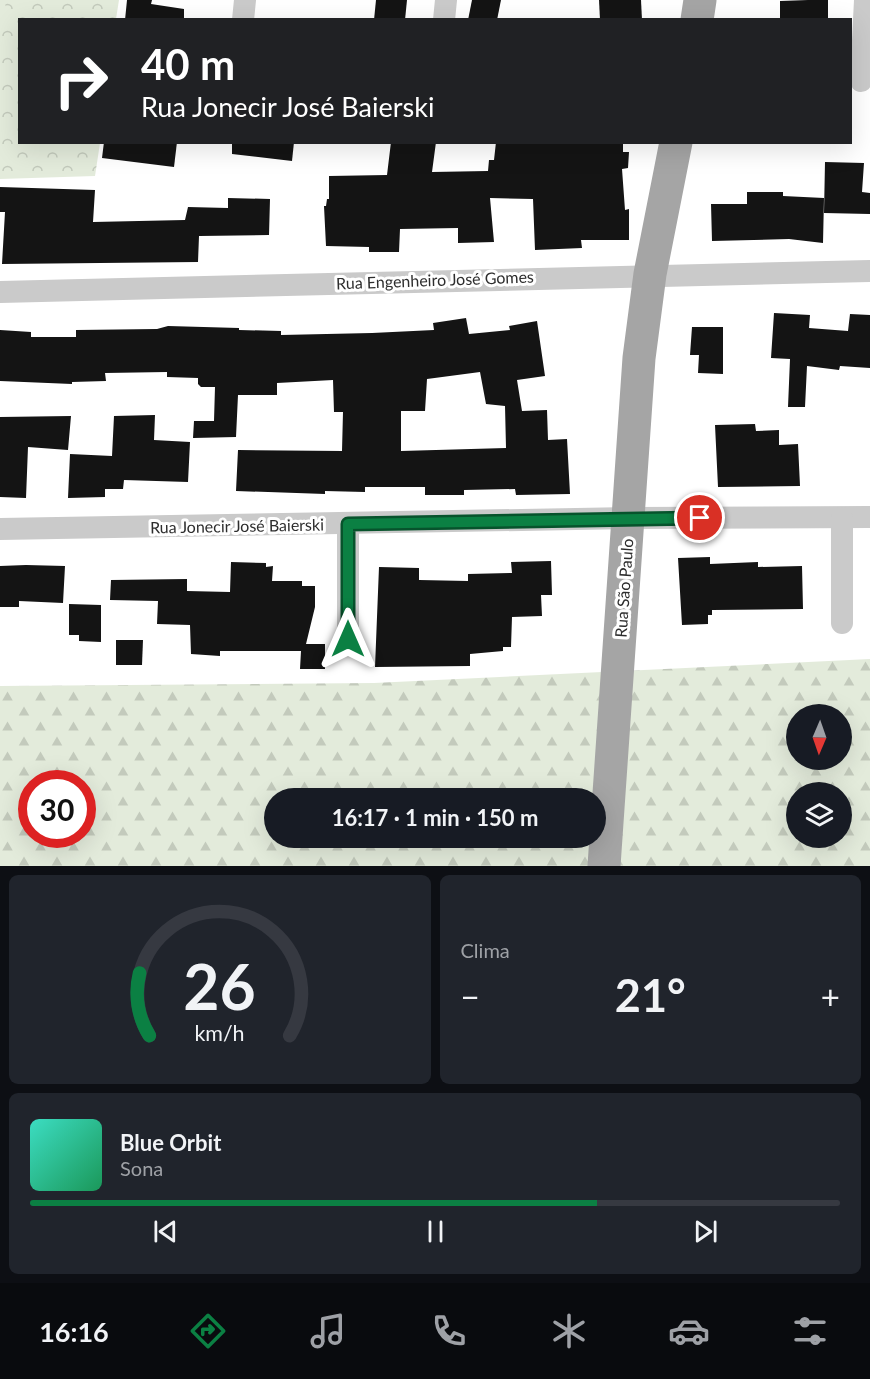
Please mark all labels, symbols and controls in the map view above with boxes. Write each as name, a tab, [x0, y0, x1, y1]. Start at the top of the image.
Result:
text: 40 m	[141, 39, 235, 89]
icon: right	[42, 42, 120, 120]
text: Rua Jonecir José Baierski	[141, 90, 434, 123]
street label: Rua Engenheiro José Gomes	[336, 267, 534, 292]
pin	[674, 492, 725, 543]
icon: arrive	[683, 501, 716, 534]
street label: Rua Jonecir José Baierski	[150, 514, 324, 537]
street label: Rua São Paulo	[611, 538, 636, 638]
position arrow	[316, 607, 380, 671]
north arrow	[786, 704, 852, 770]
map controls	[786, 704, 852, 848]
speed limit sign: 30	[18, 770, 96, 848]
button: layers	[786, 782, 852, 848]
text: 16:17 · 1 min · 150 m	[332, 804, 538, 831]
text: Clima	[461, 938, 510, 962]
text: 26	[184, 948, 256, 1023]
text: 21°	[615, 968, 686, 1022]
text: −	[461, 976, 480, 1016]
text: +	[821, 976, 840, 1016]
text: km/h	[195, 1021, 245, 1047]
text: Blue Orbit	[120, 1129, 221, 1156]
text: Sona	[120, 1156, 163, 1180]
icon: previous	[149, 1215, 182, 1248]
icon: pause	[419, 1215, 452, 1248]
icon: next	[689, 1215, 722, 1248]
icon: directions	[187, 1310, 229, 1352]
icon: music	[307, 1310, 349, 1352]
icon: phone	[428, 1310, 470, 1352]
icon: climate	[548, 1310, 590, 1352]
icon: car	[668, 1310, 710, 1352]
icon: filters	[789, 1310, 831, 1352]
text: 16:16	[39, 1315, 109, 1348]

